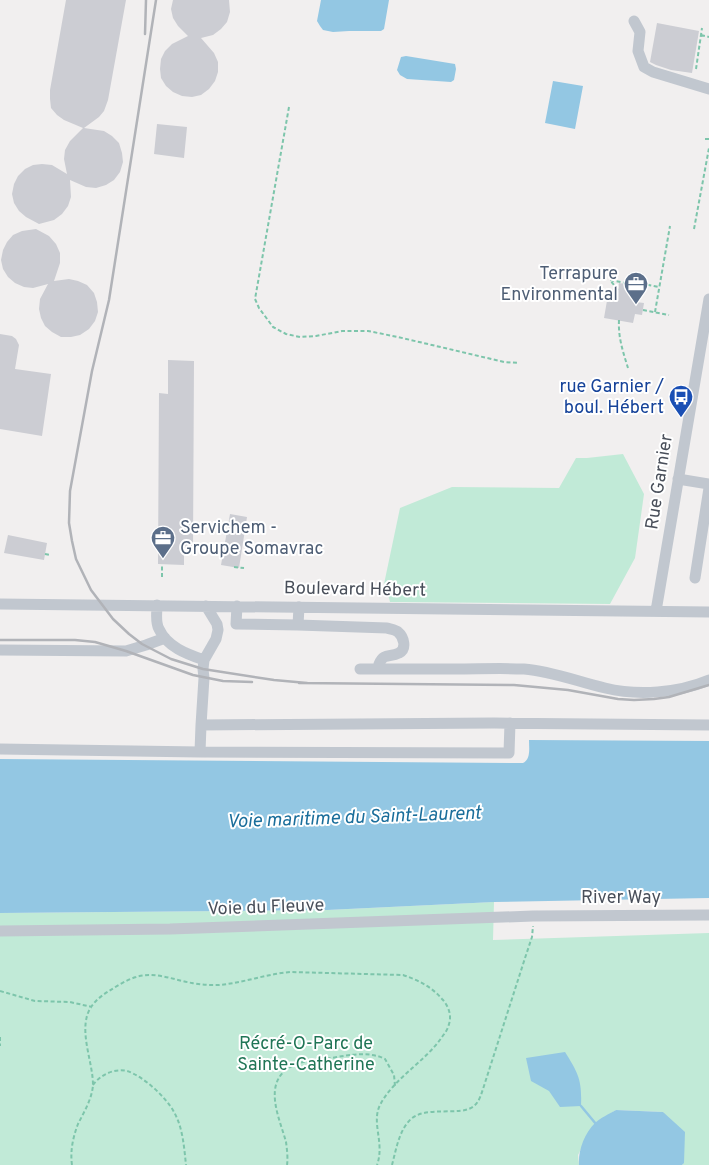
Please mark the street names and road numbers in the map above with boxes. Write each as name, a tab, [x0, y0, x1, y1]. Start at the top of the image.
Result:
street label: Rue Garnier	[641, 433, 679, 531]
street label: Boulevard Hébert	[284, 577, 426, 603]
street label: River Way	[581, 887, 661, 910]
street label: Voie du Fleuve	[207, 894, 325, 922]

